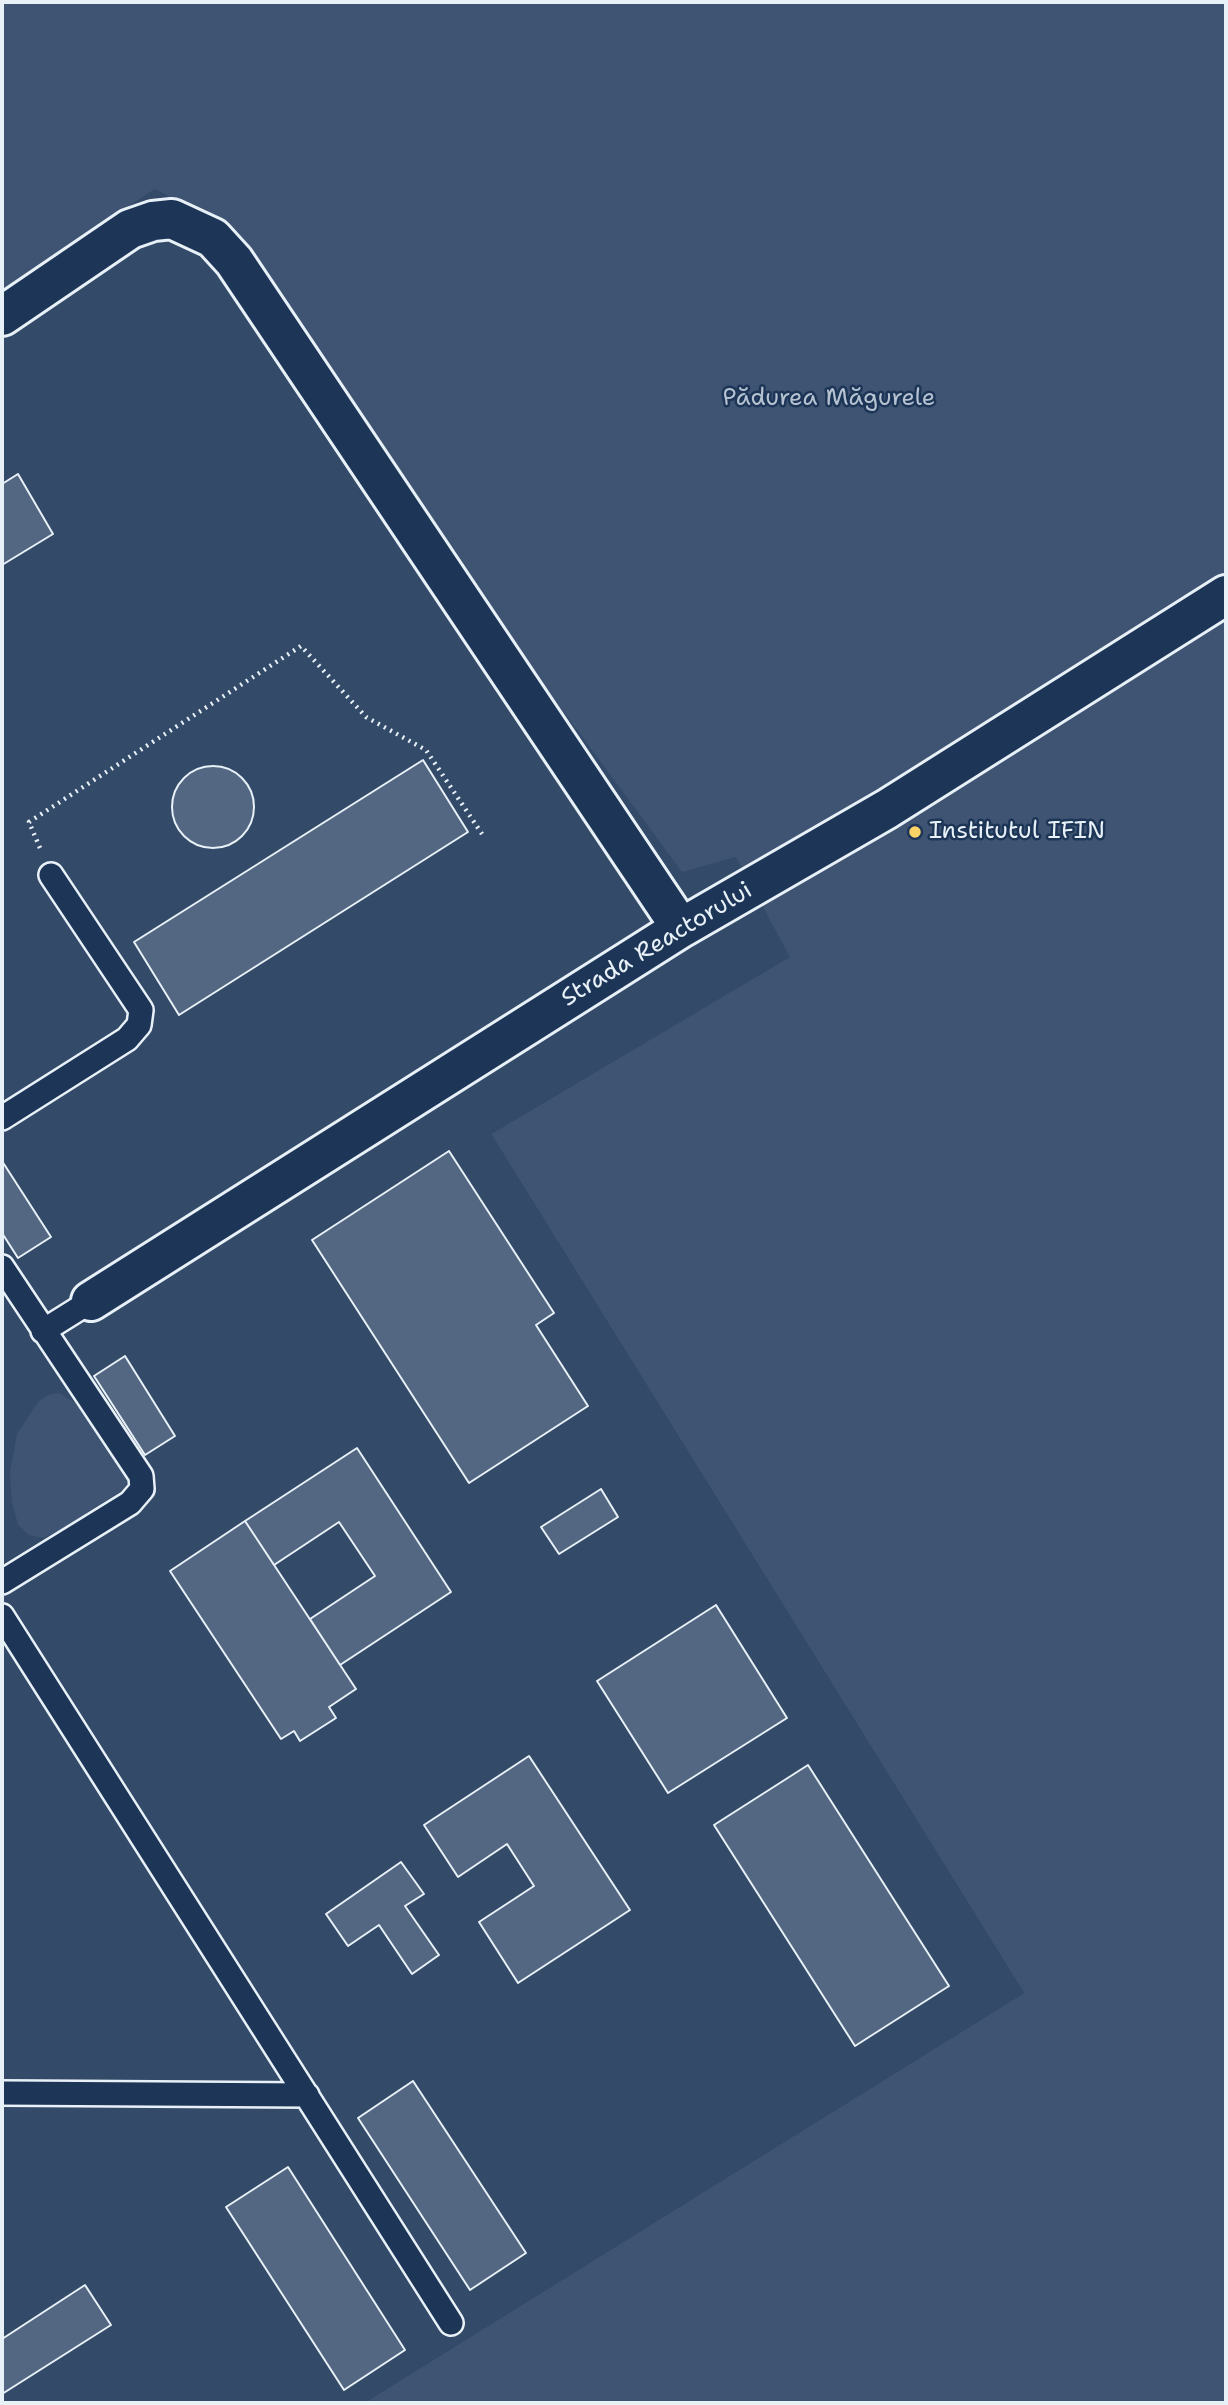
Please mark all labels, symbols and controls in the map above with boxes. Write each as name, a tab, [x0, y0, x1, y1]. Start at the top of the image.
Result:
park label: Pădurea Măgurele	[723, 385, 935, 413]
place label: Institutul IFIN	[929, 818, 1105, 846]
marker: Institutul IFIN	[907, 824, 923, 840]
street label: Strada Reactorului	[556, 877, 758, 1013]

